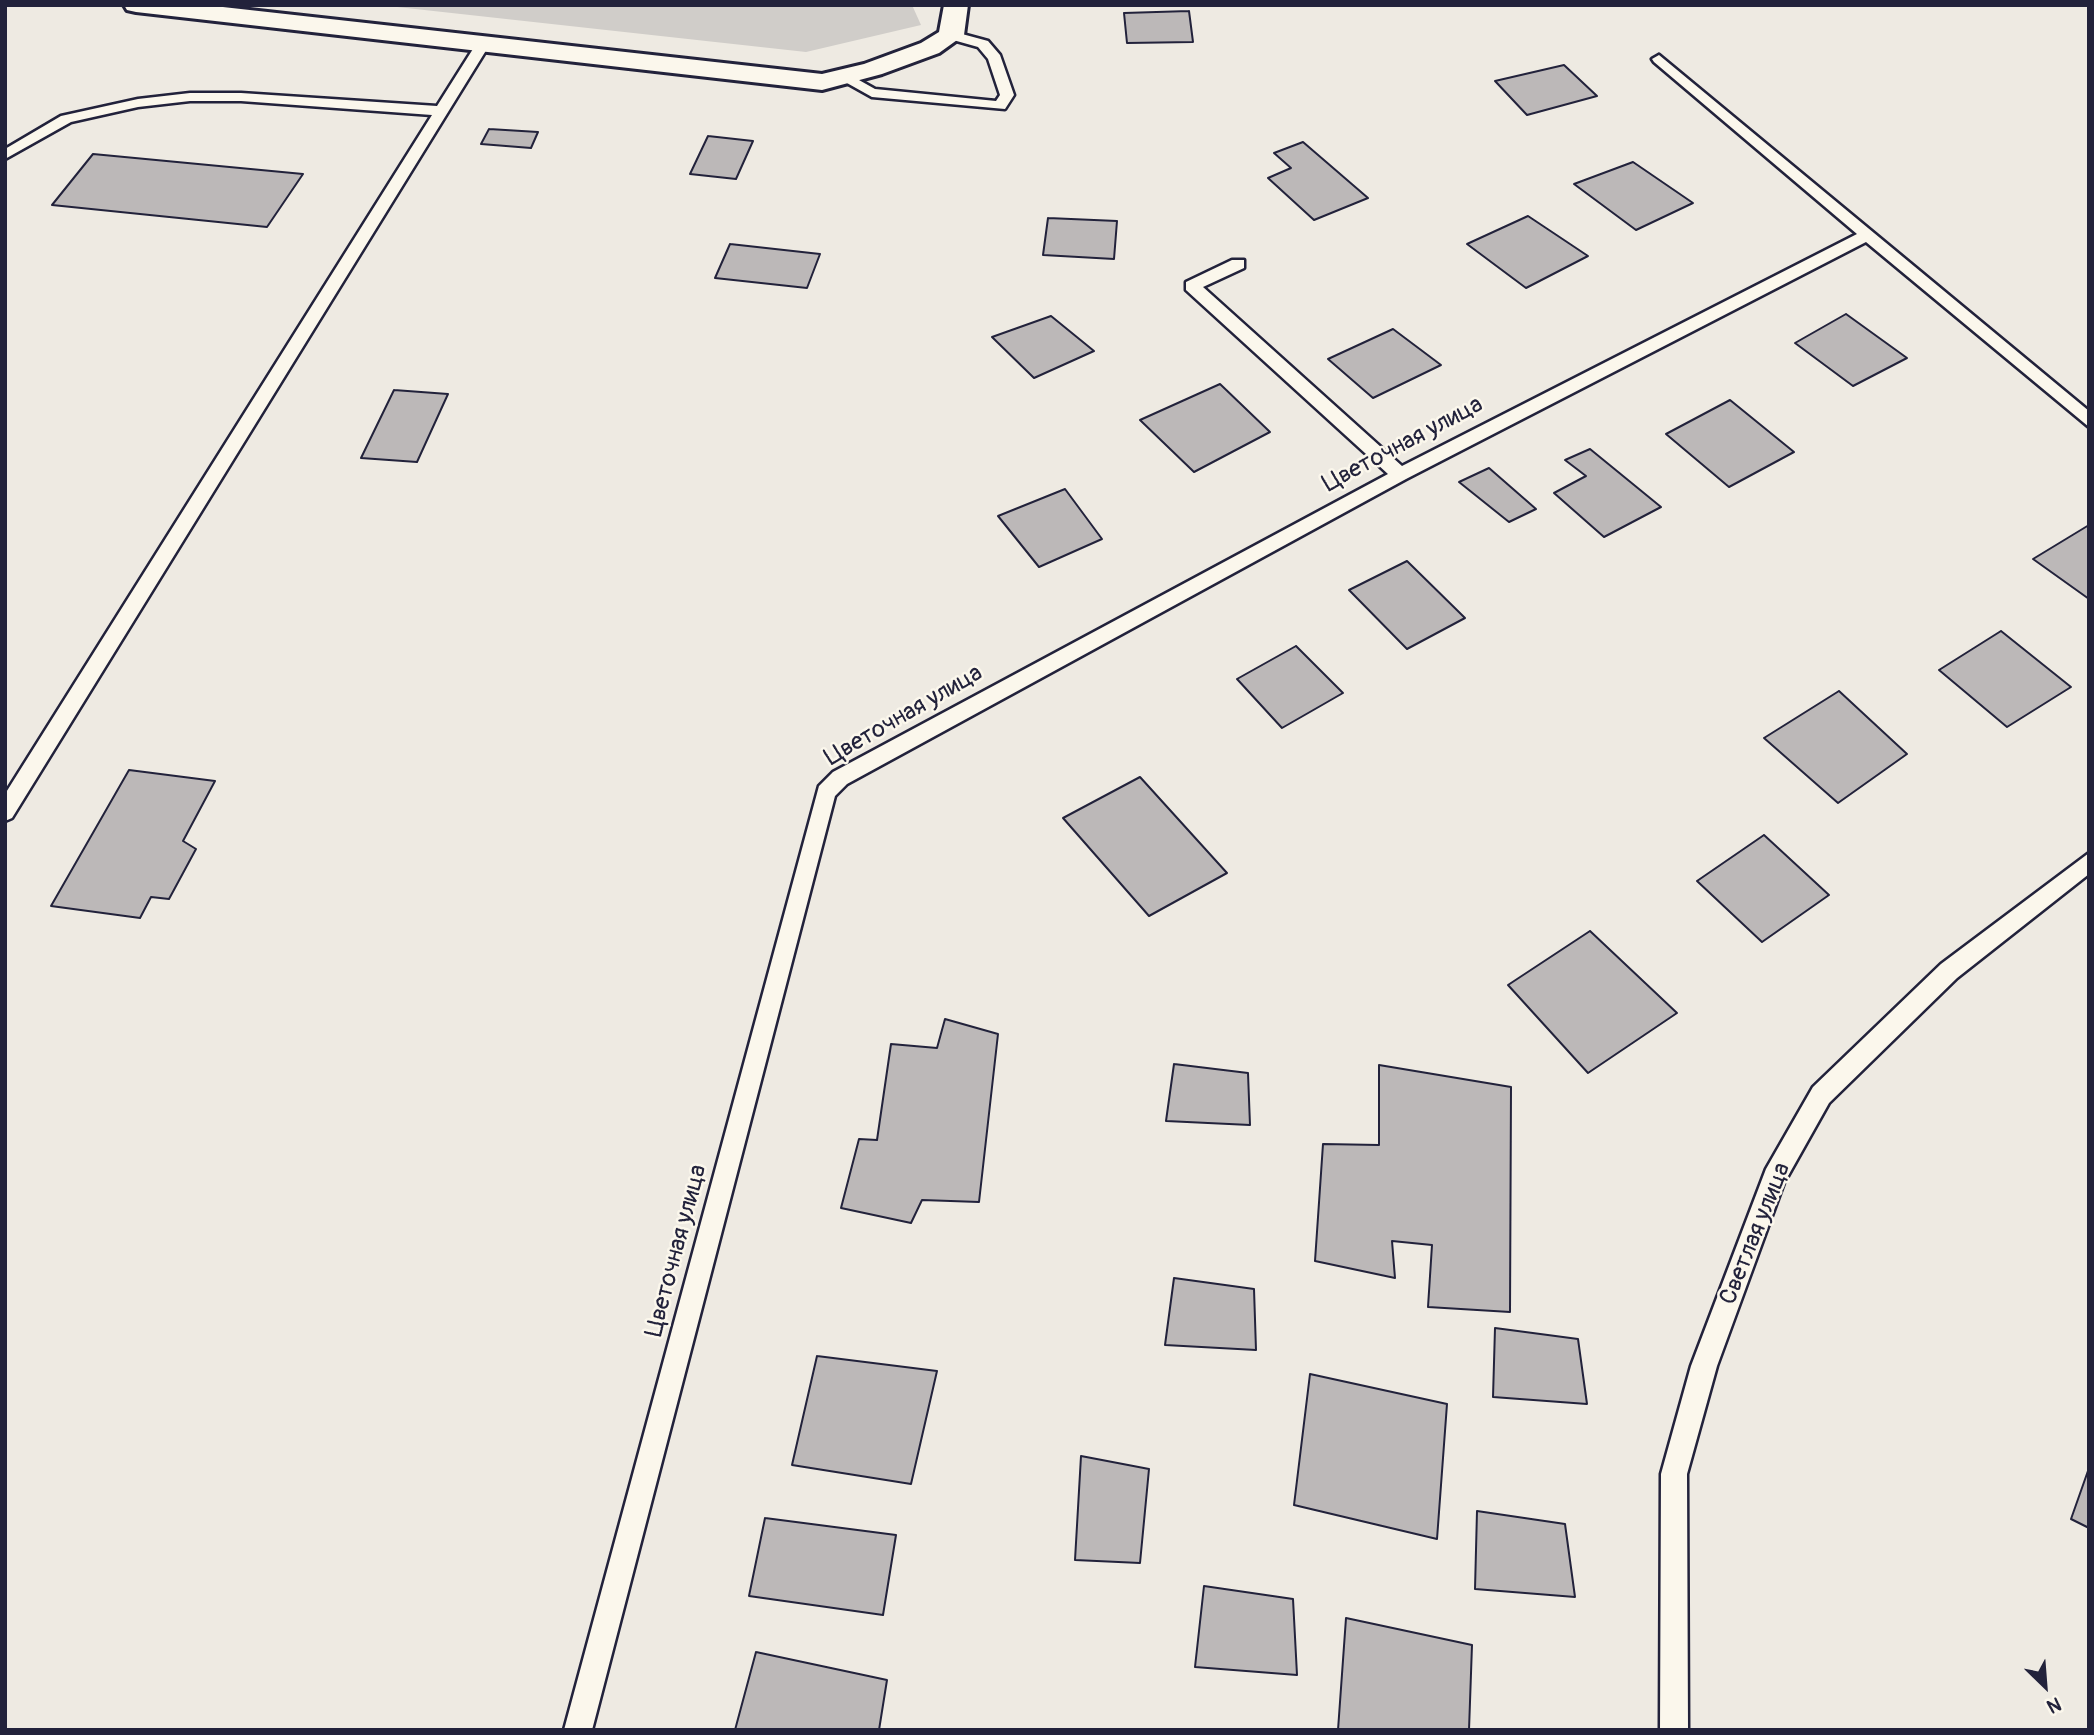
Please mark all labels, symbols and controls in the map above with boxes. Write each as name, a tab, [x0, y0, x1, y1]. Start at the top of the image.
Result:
street label: Цветочная улица	[1318, 391, 1488, 499]
street label: Цветочная улица	[820, 659, 988, 773]
street label: Светлая улица	[1714, 1159, 1798, 1309]
street label: Цветочная улица	[640, 1162, 714, 1340]
north arrow	[2010, 1651, 2080, 1721]
text: N	[2043, 1691, 2065, 1719]

